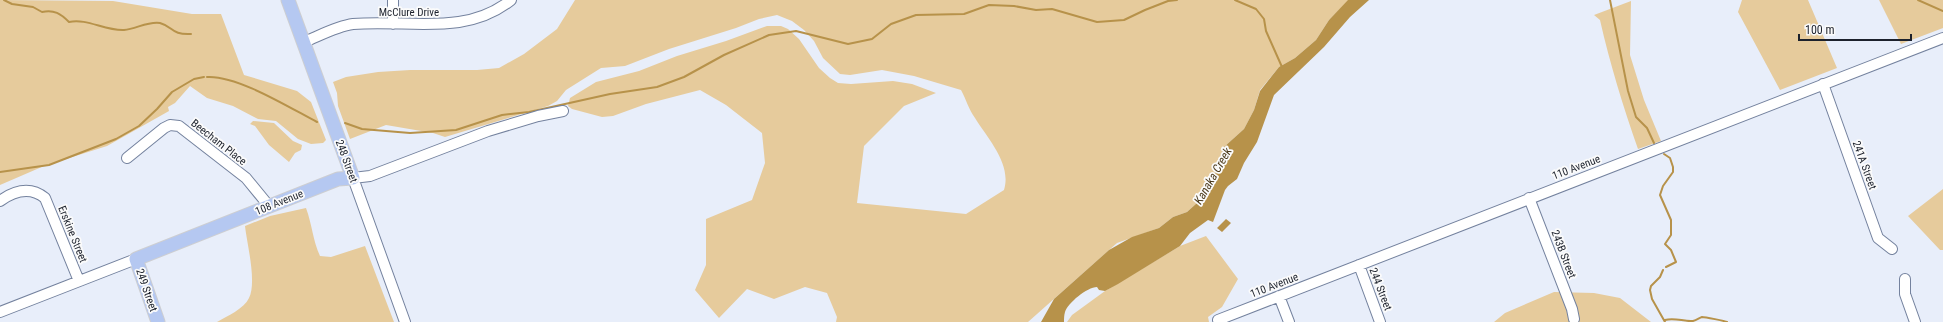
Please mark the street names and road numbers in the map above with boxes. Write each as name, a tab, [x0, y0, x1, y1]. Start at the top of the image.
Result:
street label: McClure Drive	[379, 6, 439, 19]
street label: Beecham Place	[188, 117, 249, 168]
street label: 248 Street	[333, 138, 360, 184]
street label: 241A Street	[1850, 139, 1879, 191]
street label: 110 Avenue	[1550, 152, 1602, 183]
street label: 108 Avenue	[253, 187, 305, 218]
street label: Erskine Street	[55, 204, 90, 264]
street label: 243B Street	[1548, 228, 1579, 280]
street label: 244 Street	[1366, 266, 1395, 312]
street label: 249 Street	[133, 267, 160, 313]
street label: 110 Avenue	[1248, 270, 1300, 301]

